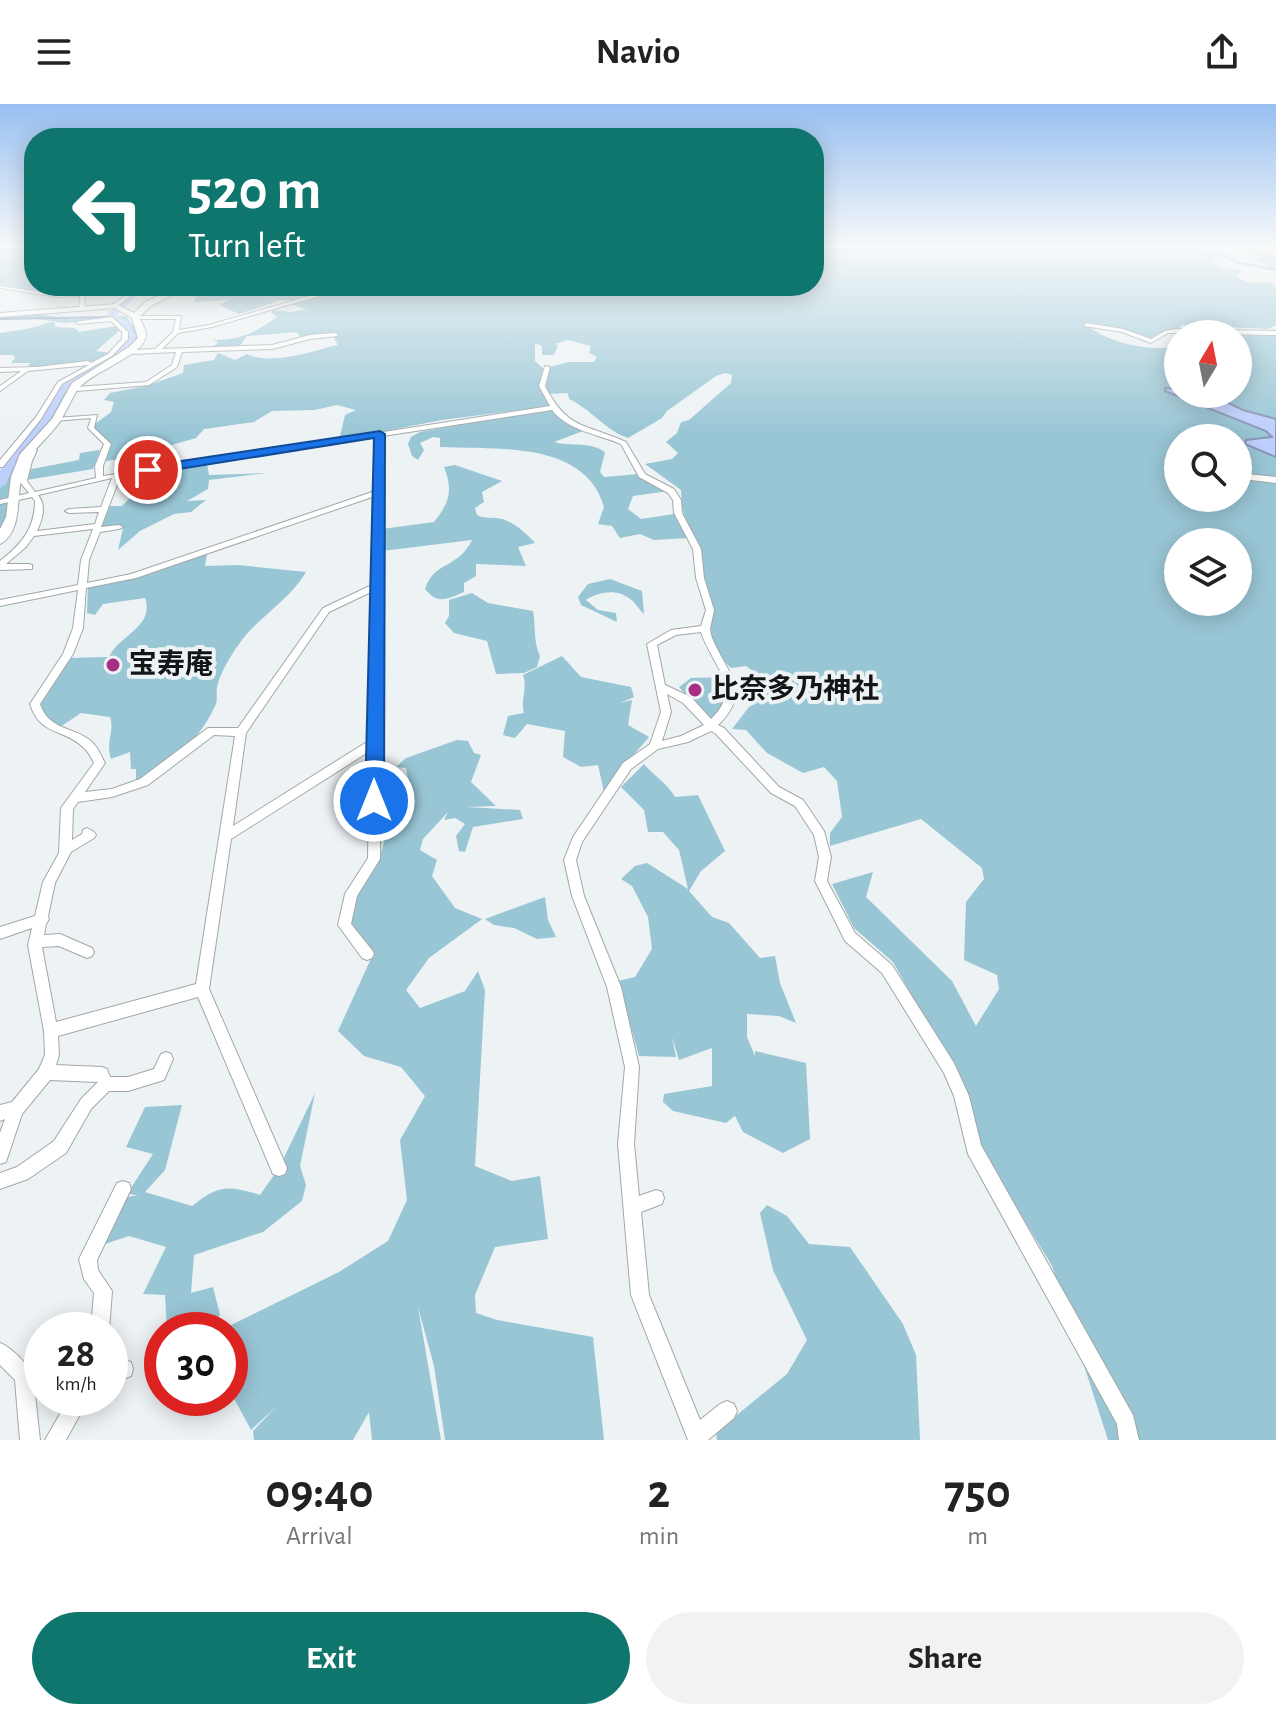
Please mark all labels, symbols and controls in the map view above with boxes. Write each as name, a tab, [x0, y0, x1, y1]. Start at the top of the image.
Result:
icon: menu	[32, 30, 76, 74]
icon: share	[1200, 30, 1244, 74]
text: Navio	[596, 34, 680, 70]
icon: left	[56, 160, 160, 264]
text: 520 m	[188, 163, 321, 219]
text: Turn left	[188, 228, 305, 264]
north arrow	[1164, 320, 1252, 408]
map controls	[1164, 320, 1252, 616]
button: search	[1164, 424, 1252, 512]
pin	[114, 436, 182, 504]
icon: arrive	[126, 448, 170, 492]
button: layers	[1164, 528, 1252, 616]
place label: 宝寿庵	[129, 649, 213, 679]
marker: 宝寿庵	[104, 656, 122, 674]
place label: 比奈多乃神社	[711, 673, 879, 704]
marker: 比奈多乃神社	[686, 681, 704, 699]
position arrow	[332, 759, 416, 843]
speed limit sign: 30	[144, 1312, 248, 1416]
text: 28	[57, 1334, 95, 1374]
text: km/h	[55, 1374, 97, 1394]
text: 09:40	[265, 1469, 374, 1517]
text: 2	[648, 1469, 670, 1517]
text: 750	[944, 1469, 1011, 1517]
text: Arrival	[286, 1523, 353, 1549]
text: min	[639, 1523, 679, 1549]
text: m	[967, 1523, 988, 1549]
button: Exit	[32, 1612, 630, 1704]
button: Share	[646, 1612, 1244, 1704]

